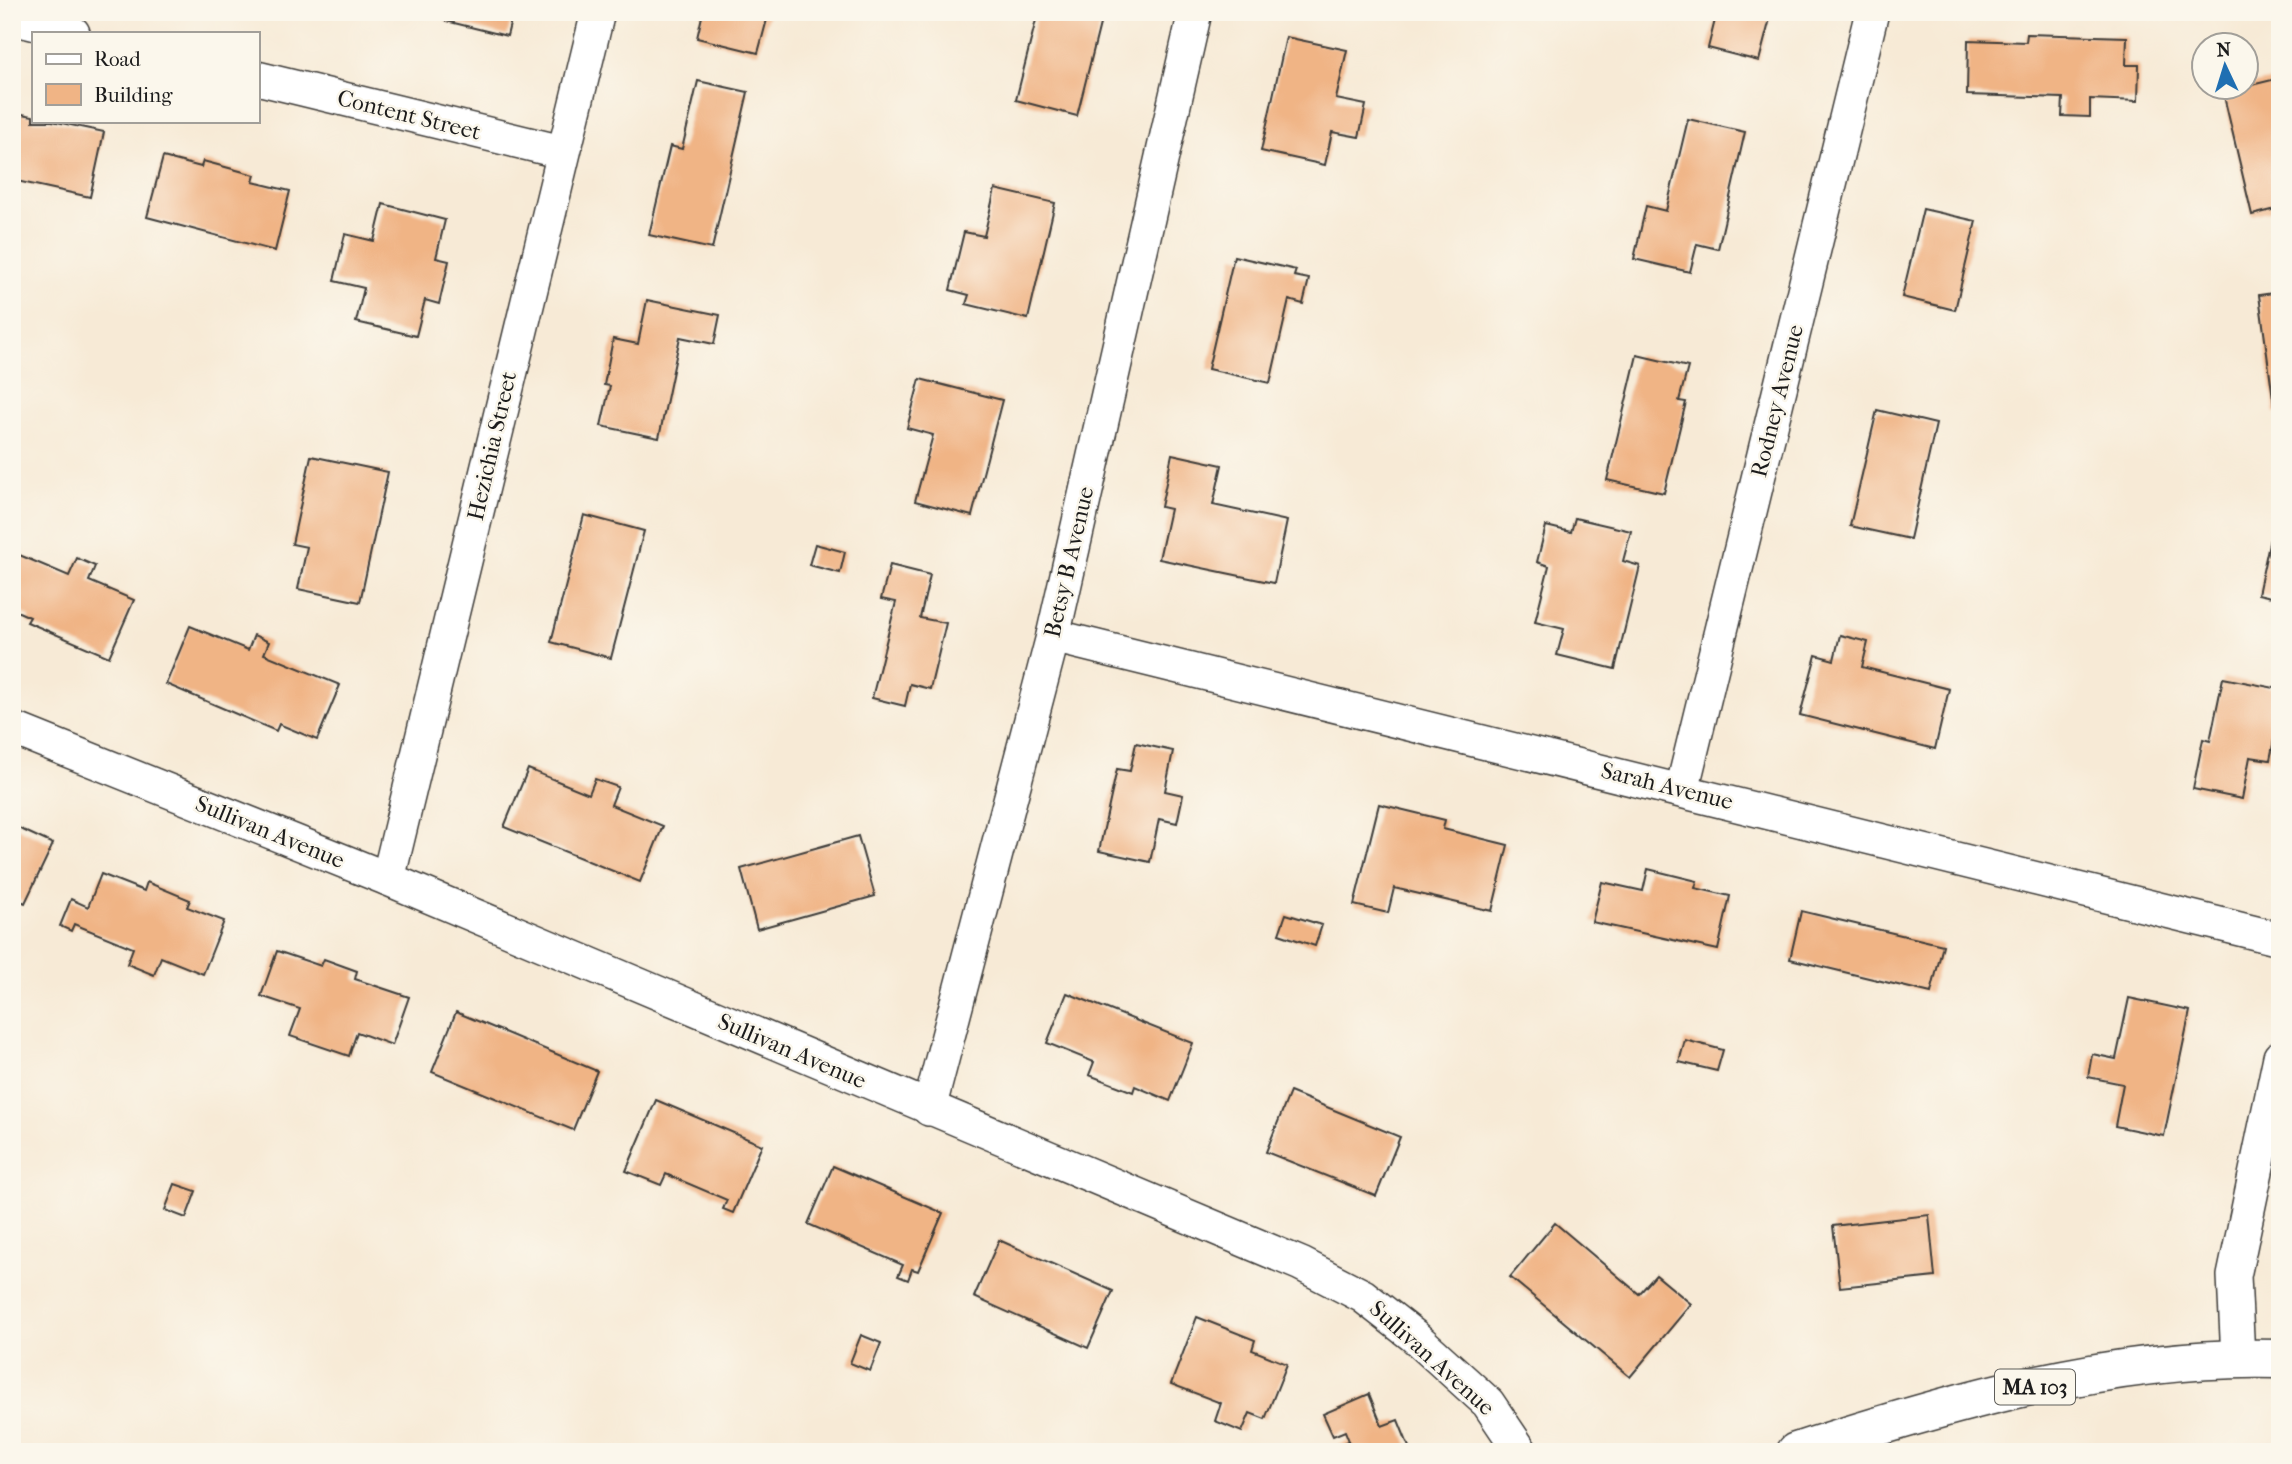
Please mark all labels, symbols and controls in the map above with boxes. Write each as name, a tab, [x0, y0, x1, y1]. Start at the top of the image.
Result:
legend	[32, 32, 259, 122]
north arrow	[2190, 32, 2260, 102]
text: N	[2216, 39, 2232, 62]
text: Road	[94, 47, 141, 71]
text: Building	[94, 83, 173, 107]
street label: Content Street	[335, 84, 483, 146]
street label: Rodney Avenue	[1745, 322, 1809, 480]
street label: Hezichia Street	[462, 369, 522, 523]
street label: Betsy B Avenue	[1039, 484, 1099, 640]
street label: Sarah Avenue	[1598, 757, 1736, 815]
street label: Sullivan Avenue	[192, 790, 348, 874]
street label: Sullivan Avenue	[714, 1008, 870, 1094]
street label: Sullivan Avenue	[1364, 1295, 1500, 1421]
road number: MA 103	[1995, 1370, 2075, 1404]

